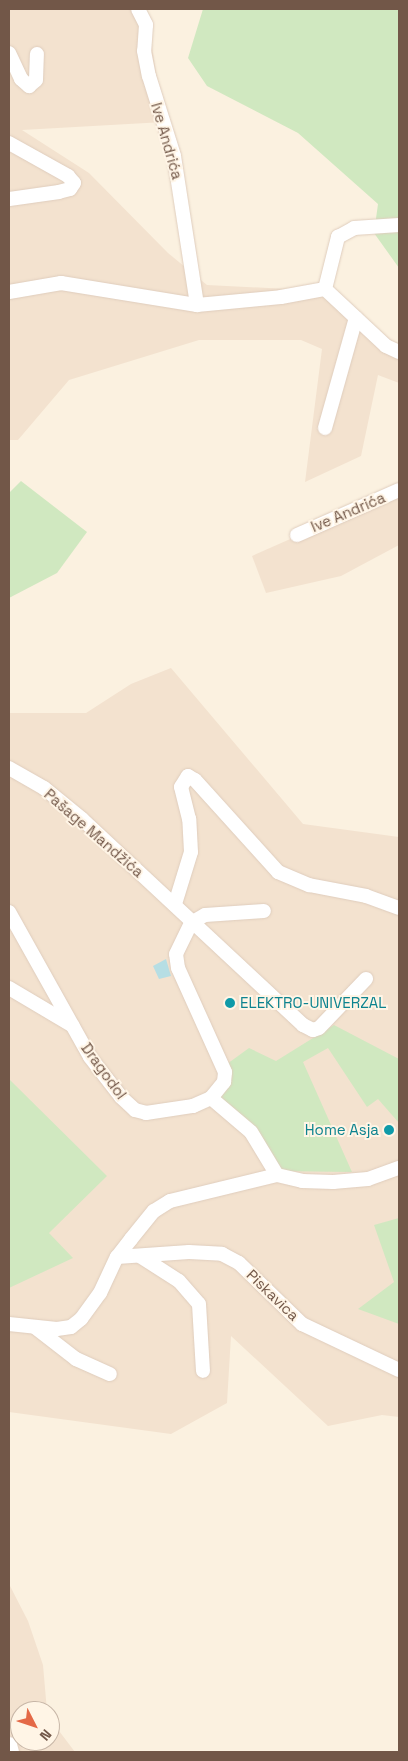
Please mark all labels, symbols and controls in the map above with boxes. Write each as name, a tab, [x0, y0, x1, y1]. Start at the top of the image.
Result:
street label: Ive Andrića	[147, 100, 187, 182]
street label: Ive Andrića	[308, 488, 388, 536]
street label: Pašage Mandžića	[41, 785, 147, 881]
place label: ELEKTRO-UNIVERZAL	[240, 994, 386, 1012]
marker: ELEKTRO-UNIVERZAL	[224, 997, 236, 1009]
street label: Dragodol	[78, 1039, 130, 1103]
place label: Home Asja	[305, 1121, 379, 1139]
marker: Home Asja	[383, 1124, 395, 1136]
street label: Piskavica	[243, 1266, 303, 1324]
north arrow	[10, 1701, 60, 1751]
text: N	[36, 1726, 55, 1745]

